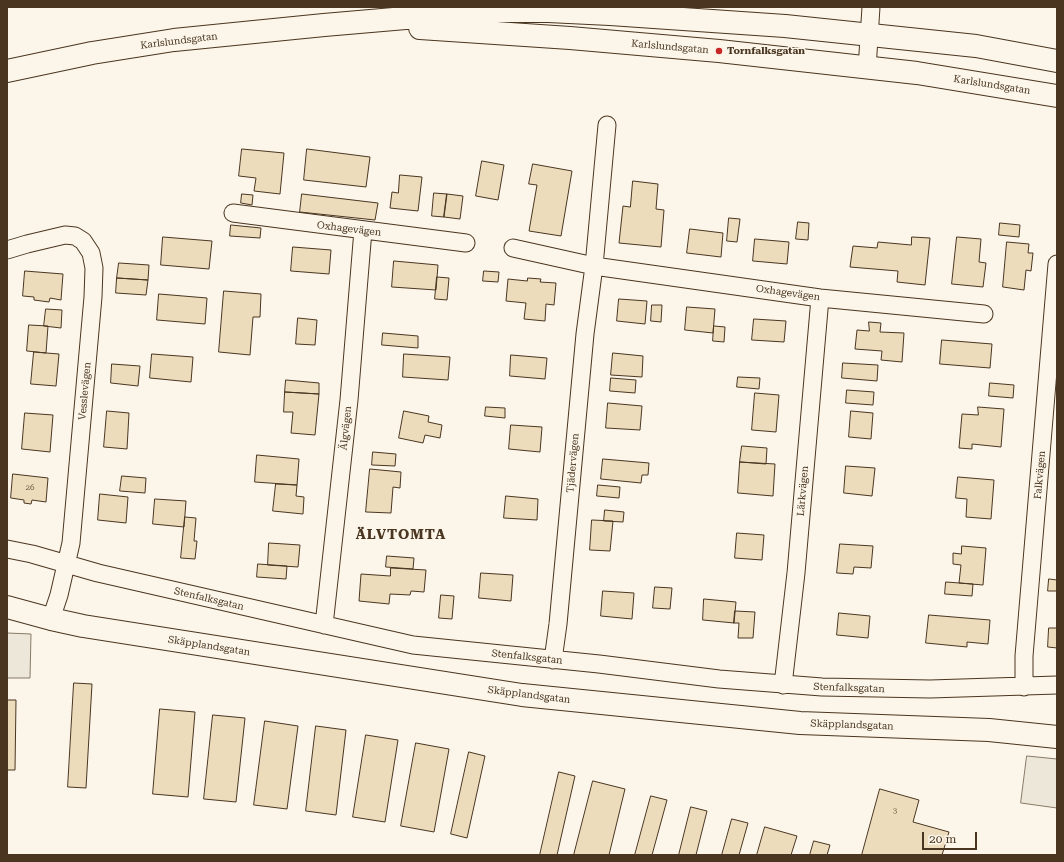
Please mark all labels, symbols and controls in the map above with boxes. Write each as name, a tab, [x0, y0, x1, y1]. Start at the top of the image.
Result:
street label: Karlslundsgatan	[140, 30, 218, 52]
street label: Karlslundsgatan	[631, 38, 709, 56]
place label: Tornfalksgatan	[727, 45, 805, 57]
marker: Tornfalksgatan	[714, 46, 724, 56]
street label: Karlslundsgatan	[953, 73, 1031, 97]
street label: Oxhagevägen	[316, 219, 382, 239]
street label: Oxhagevägen	[755, 283, 821, 303]
street label: Vesslevägen	[76, 361, 94, 421]
street label: Älgvägen	[338, 405, 354, 451]
street label: Tjädervägen	[564, 433, 582, 493]
street label: Falkvägen	[1032, 450, 1048, 500]
street label: Lärkvägen	[795, 465, 811, 517]
house number: 26	[26, 483, 34, 493]
district label: ÄLVTOMTA	[356, 527, 446, 543]
street label: Stenfalksgatan	[173, 585, 245, 613]
street label: Skäpplandsgatan	[167, 634, 251, 658]
street label: Stenfalksgatan	[491, 647, 563, 667]
street label: Stenfalksgatan	[813, 681, 885, 695]
street label: Skäpplandsgatan	[487, 684, 571, 706]
street label: Skäpplandsgatan	[810, 718, 894, 732]
house number: 3	[893, 806, 897, 816]
scale bar	[924, 824, 979, 850]
text: 20 m	[929, 832, 956, 846]

